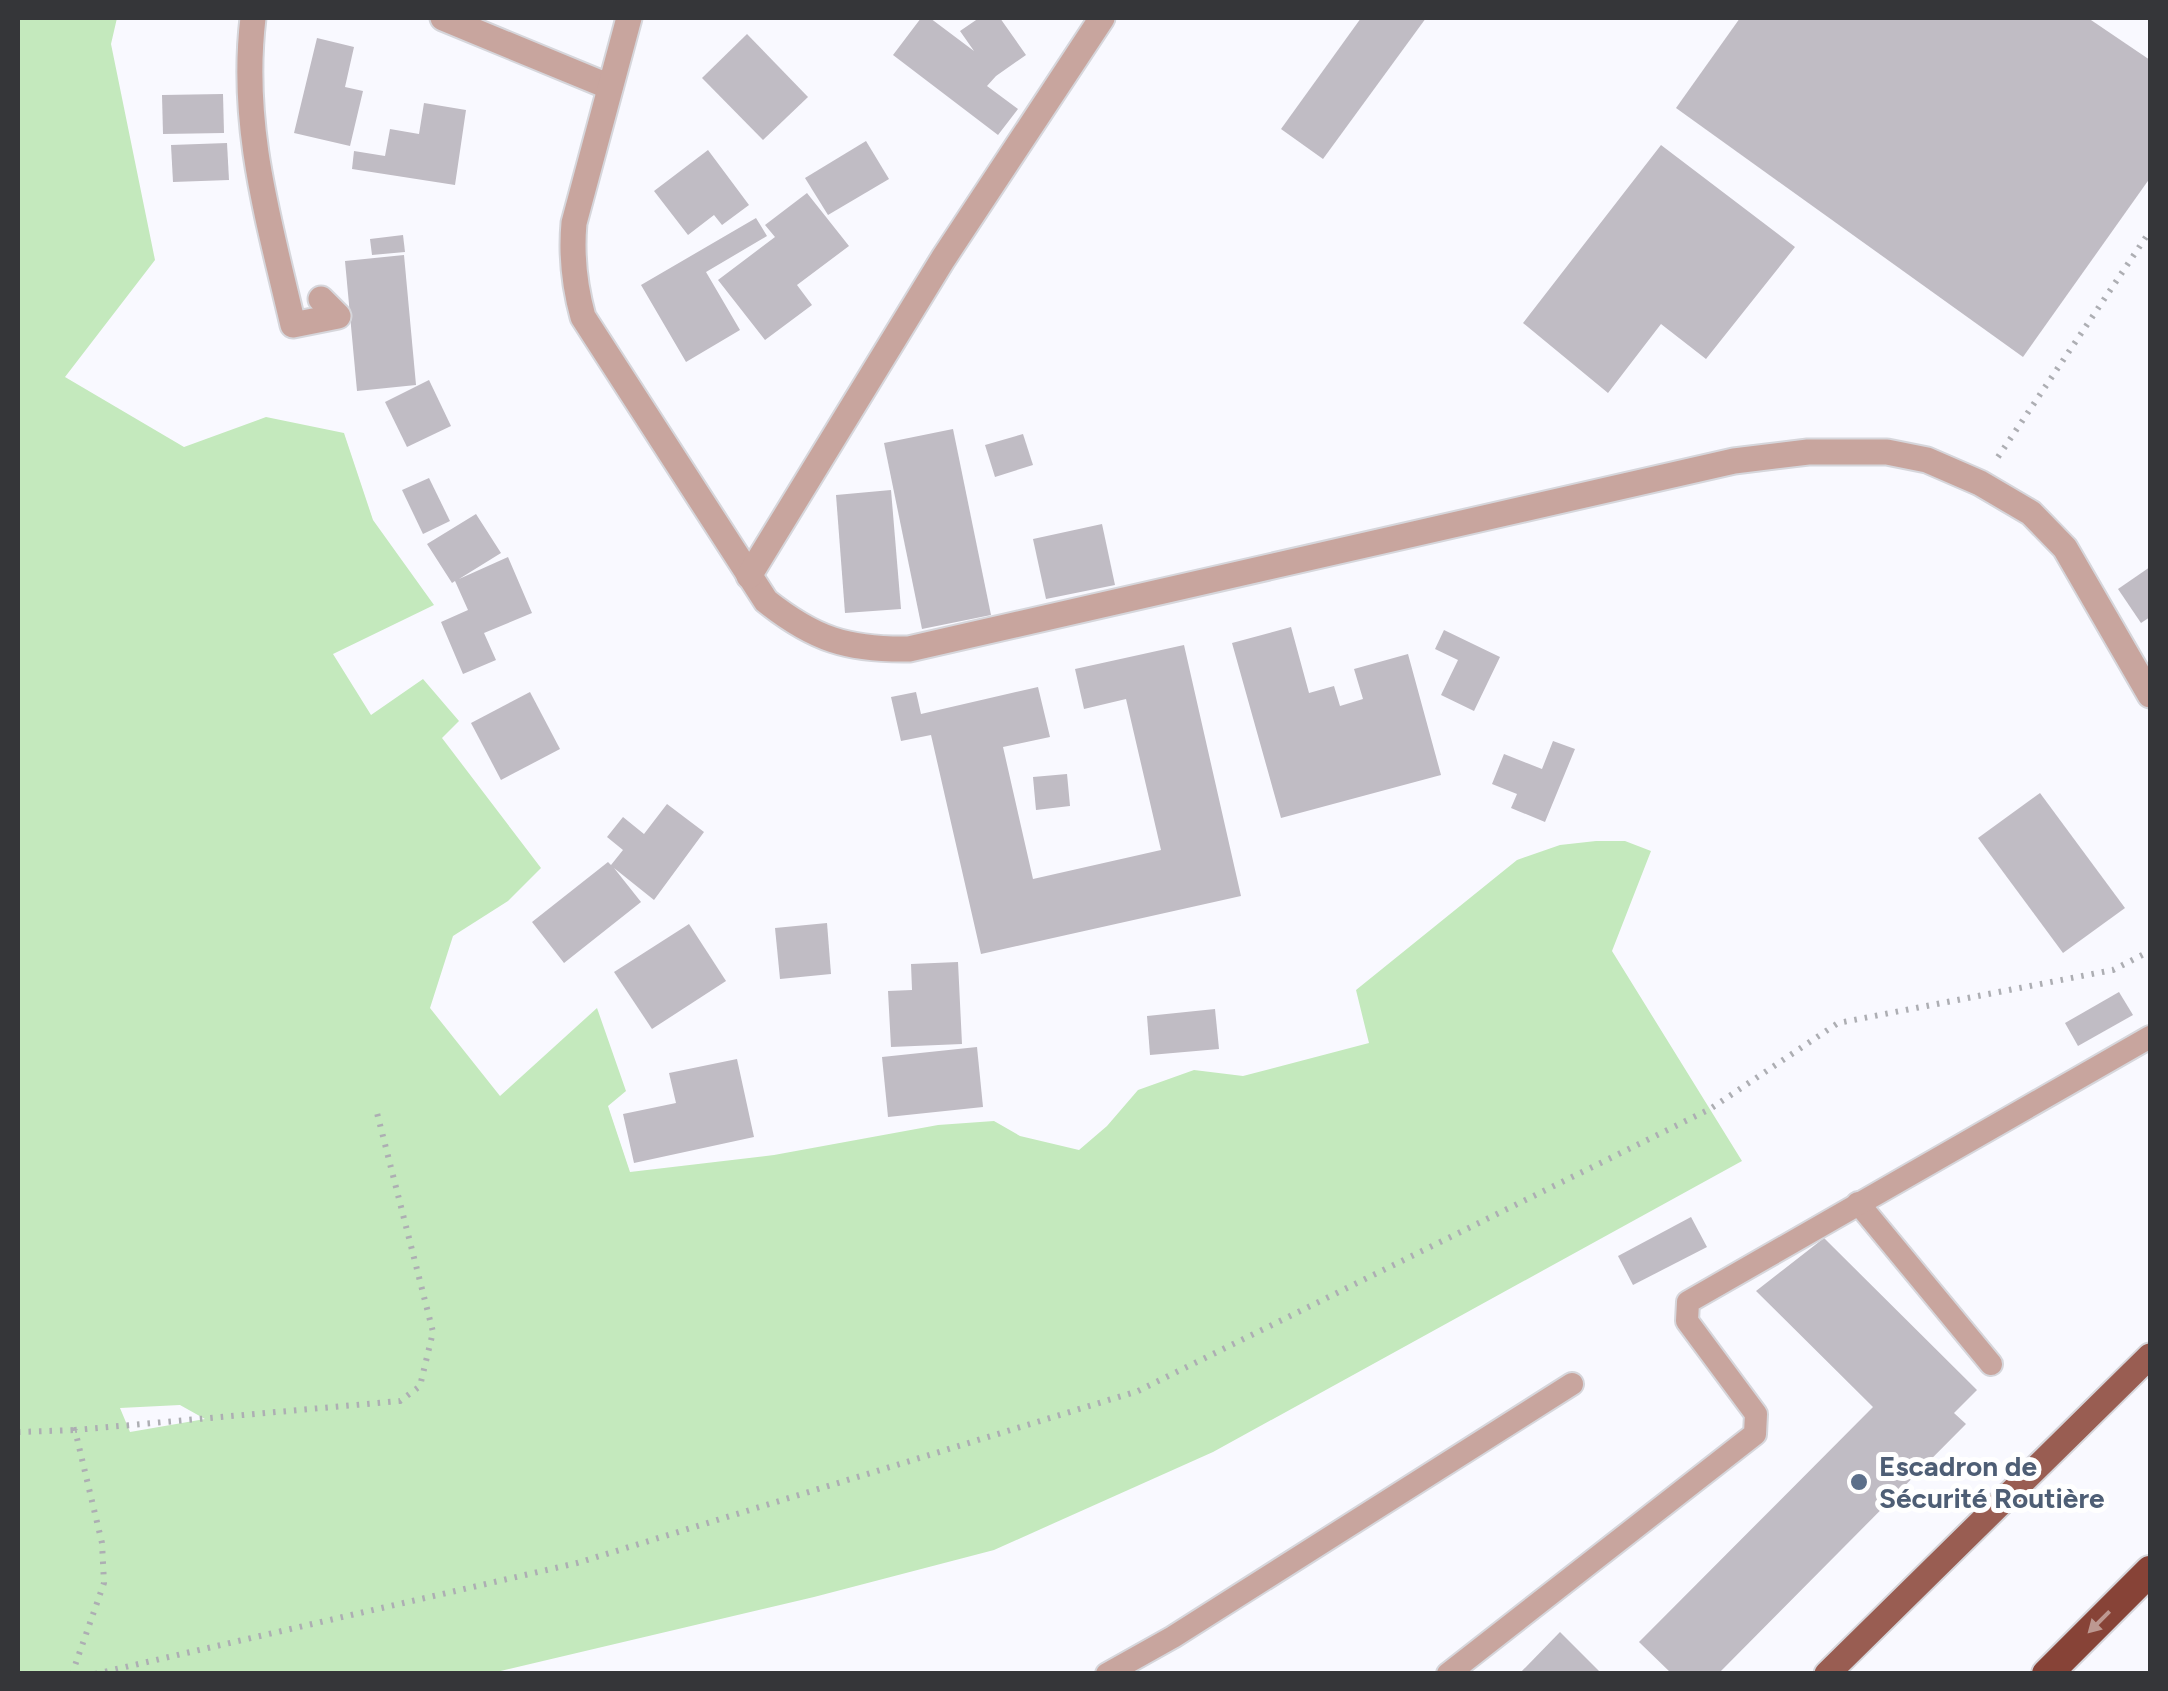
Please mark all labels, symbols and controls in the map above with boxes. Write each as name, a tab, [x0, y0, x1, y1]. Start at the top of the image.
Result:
place label: Escadron de Sécurité Routière	[1879, 1449, 2105, 1515]
marker: Escadron de Sécurité Routière	[1848, 1471, 1870, 1493]
one-way arrow	[2087, 1610, 2111, 1633]

